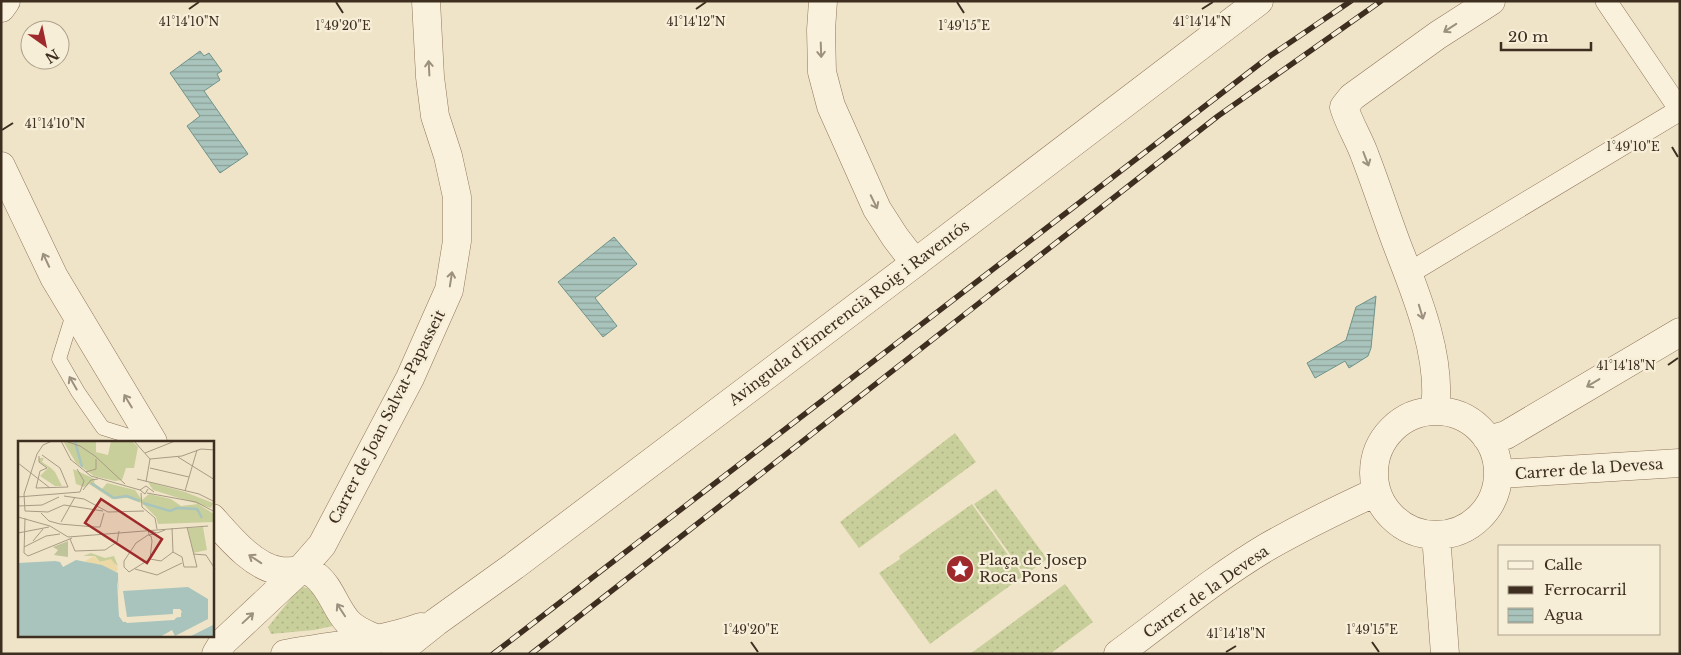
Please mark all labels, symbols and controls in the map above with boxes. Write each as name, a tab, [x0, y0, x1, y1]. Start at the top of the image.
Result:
text: 41°14'10"N	[159, 14, 219, 29]
text: 41°14'12"N	[666, 14, 726, 29]
text: 41°14'14"N	[1173, 14, 1232, 29]
text: 1°49'20"E	[315, 18, 371, 33]
text: 1°49'15"E	[938, 18, 990, 33]
north arrow	[20, 20, 70, 70]
scale bar	[1501, 20, 1591, 52]
one-way arrow	[1443, 23, 1457, 33]
text: 20 m	[1508, 27, 1548, 46]
one-way arrow	[817, 42, 826, 58]
text: N	[42, 45, 63, 67]
one-way arrow	[425, 60, 434, 76]
text: 41°14'10"N	[25, 116, 85, 131]
text: 1°49'10"E	[1606, 139, 1660, 154]
one-way arrow	[1362, 151, 1371, 166]
one-way arrow	[869, 194, 879, 209]
street label: Avinguda d'Emerencià Roig i Raventós	[724, 216, 973, 410]
one-way arrow	[41, 253, 50, 268]
one-way arrow	[447, 271, 457, 287]
one-way arrow	[1417, 303, 1427, 319]
street label: Carrer de Joan Salvat-Papasseit	[324, 306, 449, 527]
text: 41°14'18"N	[1596, 358, 1656, 373]
one-way arrow	[68, 375, 78, 390]
one-way arrow	[1586, 379, 1600, 389]
one-way arrow	[122, 394, 132, 408]
inset map	[18, 441, 214, 638]
street label: Carrer de la Devesa	[1514, 454, 1664, 483]
street label: Carrer de la Devesa	[1139, 541, 1273, 642]
legend	[1498, 545, 1661, 635]
place label: Plaça de Josep Roca Pons	[979, 550, 1087, 586]
one-way arrow	[248, 554, 262, 565]
place icon: Plaça de Josep Roca Pons	[945, 554, 975, 584]
text: Calle	[1544, 555, 1583, 574]
text: Ferrocarril	[1544, 580, 1627, 599]
one-way arrow	[335, 604, 345, 618]
text: Agua	[1543, 605, 1584, 624]
one-way arrow	[242, 612, 255, 624]
text: 1°49'20"E	[723, 622, 779, 637]
text: 1°49'15"E	[1346, 622, 1398, 637]
text: 41°14'18"N	[1206, 626, 1266, 641]

